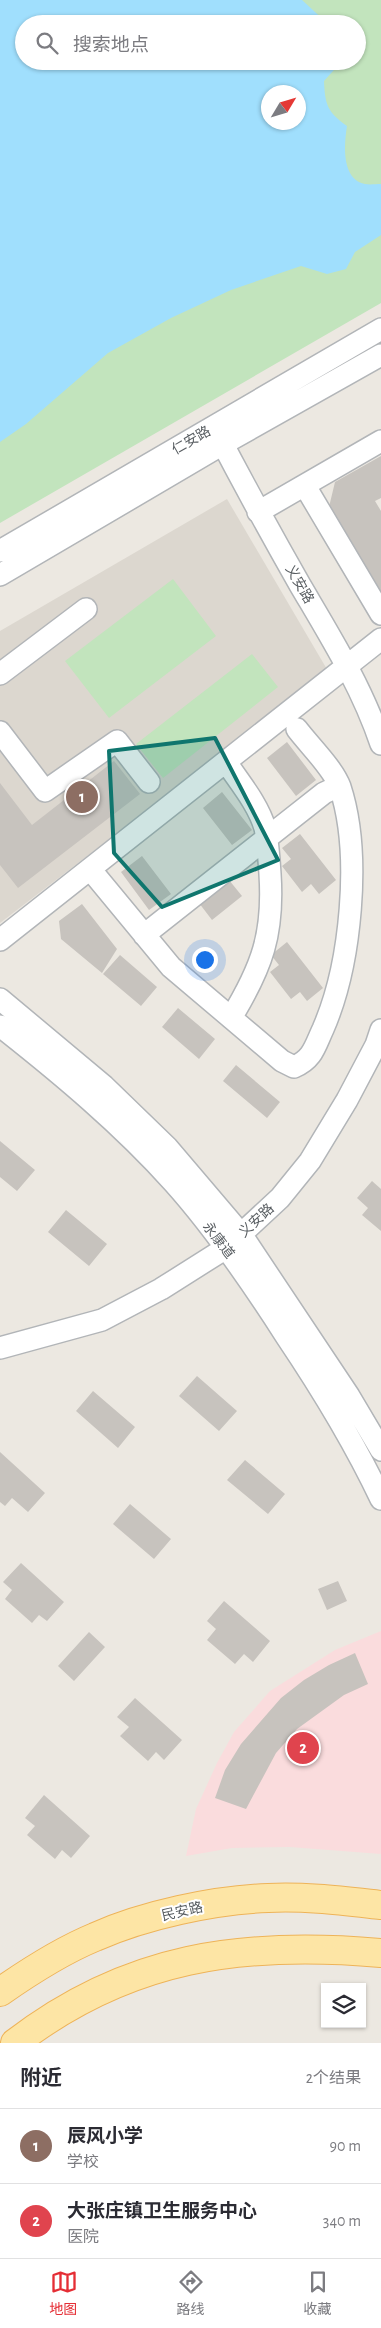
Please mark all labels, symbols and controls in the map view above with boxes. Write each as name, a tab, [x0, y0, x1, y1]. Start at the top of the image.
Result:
search box	[15, 15, 366, 70]
icon: search	[33, 29, 61, 57]
text: 搜索地点	[73, 36, 149, 55]
north arrow	[261, 85, 306, 130]
street label: 仁安路	[169, 423, 213, 457]
street label: 义安路	[283, 562, 317, 606]
pin: 1	[66, 778, 98, 816]
your location	[192, 947, 218, 973]
street label: 义安路	[236, 1201, 277, 1240]
street label: 永康道	[200, 1219, 237, 1261]
pin: 2	[287, 1729, 319, 1767]
street label: 民安路	[160, 1899, 204, 1924]
map controls	[321, 1983, 366, 2028]
button: layers	[321, 1983, 366, 2028]
text: 附近	[20, 2068, 62, 2089]
text: 2个结果	[306, 2070, 361, 2086]
text: 辰风小学	[67, 2127, 143, 2146]
text: 1	[33, 2138, 39, 2154]
text: 90 m	[330, 2138, 361, 2154]
text: 学校	[67, 2154, 99, 2170]
text: 大张庄镇卫生服务中心	[67, 2202, 257, 2221]
text: 2	[32, 2213, 40, 2229]
text: 340 m	[323, 2213, 361, 2229]
text: 医院	[67, 2229, 99, 2245]
tab: 地图	[50, 2268, 78, 2319]
tab: 路线	[177, 2268, 205, 2319]
tab: 收藏	[304, 2268, 332, 2319]

